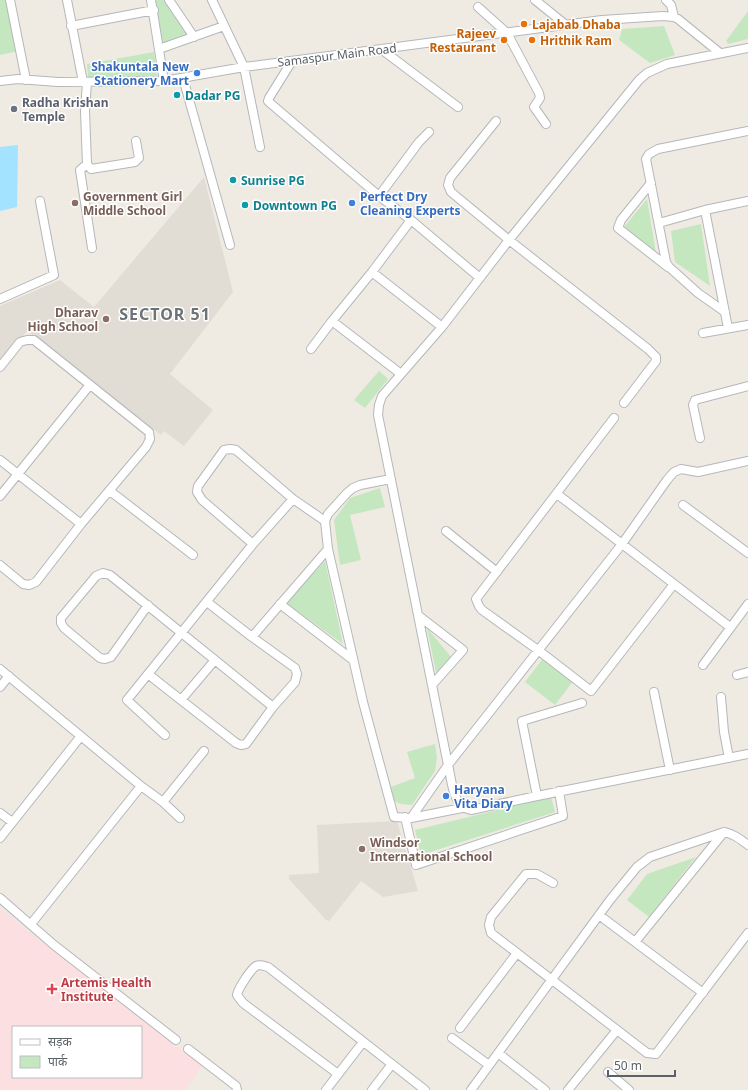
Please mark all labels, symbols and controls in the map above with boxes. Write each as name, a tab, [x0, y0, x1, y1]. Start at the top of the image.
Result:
place label: Lajabab Dhaba	[532, 16, 621, 33]
marker: Lajabab Dhaba	[519, 19, 529, 29]
place label: Rajeev Restaurant	[429, 25, 496, 56]
place label: Hrithik Ram	[540, 32, 612, 49]
marker: Rajeev Restaurant	[499, 35, 509, 45]
marker: Hrithik Ram	[527, 35, 537, 45]
street label: Samaspur Main Road	[276, 39, 398, 71]
place label: Shakuntala New Stationery Mart	[91, 58, 190, 89]
marker: Shakuntala New Stationery Mart	[192, 68, 202, 78]
place label: Dadar PG	[185, 87, 240, 104]
marker: Dadar PG	[172, 90, 182, 100]
place label: Radha Krishan Temple	[22, 94, 109, 125]
marker: Radha Krishan Temple	[9, 104, 19, 114]
place label: Sunrise PG	[241, 172, 305, 189]
marker: Sunrise PG	[228, 175, 238, 185]
place label: Government Girl Middle School	[83, 188, 182, 219]
place label: Perfect Dry Cleaning Experts	[360, 188, 461, 219]
place label: Downtown PG	[253, 197, 337, 214]
marker: Government Girl Middle School	[70, 198, 80, 208]
marker: Perfect Dry Cleaning Experts	[347, 198, 357, 208]
marker: Downtown PG	[240, 200, 250, 210]
district label: SECTOR 51	[119, 303, 211, 325]
place label: Dharav High School	[28, 304, 98, 335]
marker: Dharav High School	[101, 314, 111, 324]
place label: Haryana Vita Diary	[454, 781, 513, 812]
marker: Haryana Vita Diary	[441, 791, 451, 801]
place label: Windsor International School	[370, 834, 492, 865]
marker: Windsor International School	[357, 844, 367, 854]
place label: Artemis Health Institute	[61, 974, 152, 1005]
marker: Artemis Health Institute	[46, 983, 58, 995]
legend	[12, 1026, 142, 1078]
text: सड़क	[48, 1033, 73, 1050]
scale bar	[608, 1052, 675, 1078]
text: पार्क	[48, 1053, 68, 1070]
text: 50 m	[614, 1057, 642, 1074]

